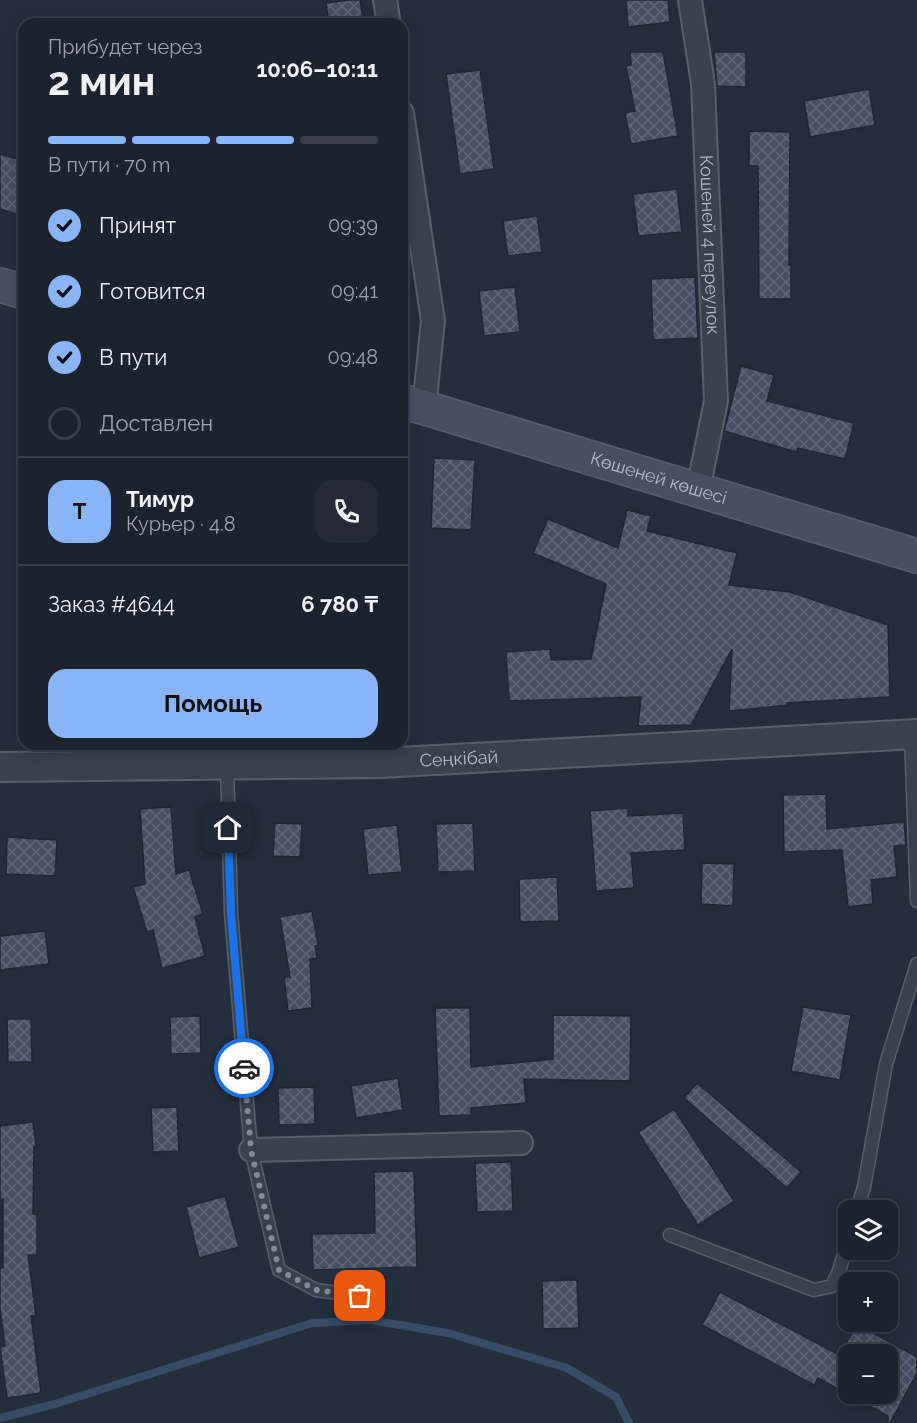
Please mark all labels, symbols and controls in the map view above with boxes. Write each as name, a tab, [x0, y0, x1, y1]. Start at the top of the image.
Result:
text: Прибудет через	[48, 35, 202, 59]
text: 10:06–10:11	[257, 56, 378, 82]
text: 2 мин	[48, 58, 155, 104]
text: В пути · 70 m	[48, 153, 170, 177]
street label: Кошеней 4 переулок	[696, 155, 724, 335]
icon: check	[48, 209, 81, 242]
text: Принят	[99, 212, 176, 238]
text: 09:39	[328, 213, 378, 237]
icon: check	[48, 275, 81, 308]
text: Готовится	[99, 278, 206, 304]
text: 09:41	[331, 279, 378, 303]
icon: check	[48, 341, 81, 374]
text: В пути	[99, 344, 167, 370]
text: 09:48	[328, 345, 378, 369]
text: Доставлен	[99, 410, 213, 436]
street label: Көшеней көшесі	[588, 447, 729, 508]
button: phone	[315, 480, 378, 543]
text: Тимур	[126, 486, 194, 512]
text: Т	[73, 498, 86, 524]
text: Курьер · 4.8	[126, 512, 236, 536]
text: Заказ #4644	[48, 591, 175, 617]
text: 6 780 ₸	[301, 591, 378, 617]
button: Помощь	[48, 669, 378, 738]
street label: Сеңкібай	[419, 746, 499, 771]
pin	[202, 802, 253, 853]
icon: home	[211, 811, 244, 844]
courier	[214, 1038, 274, 1098]
icon: car	[228, 1052, 261, 1085]
map controls	[838, 1200, 898, 1404]
button: layers	[838, 1200, 898, 1260]
pin	[334, 1270, 385, 1321]
button: +	[838, 1272, 898, 1332]
icon: bag	[343, 1279, 376, 1312]
button: −	[838, 1344, 898, 1404]

